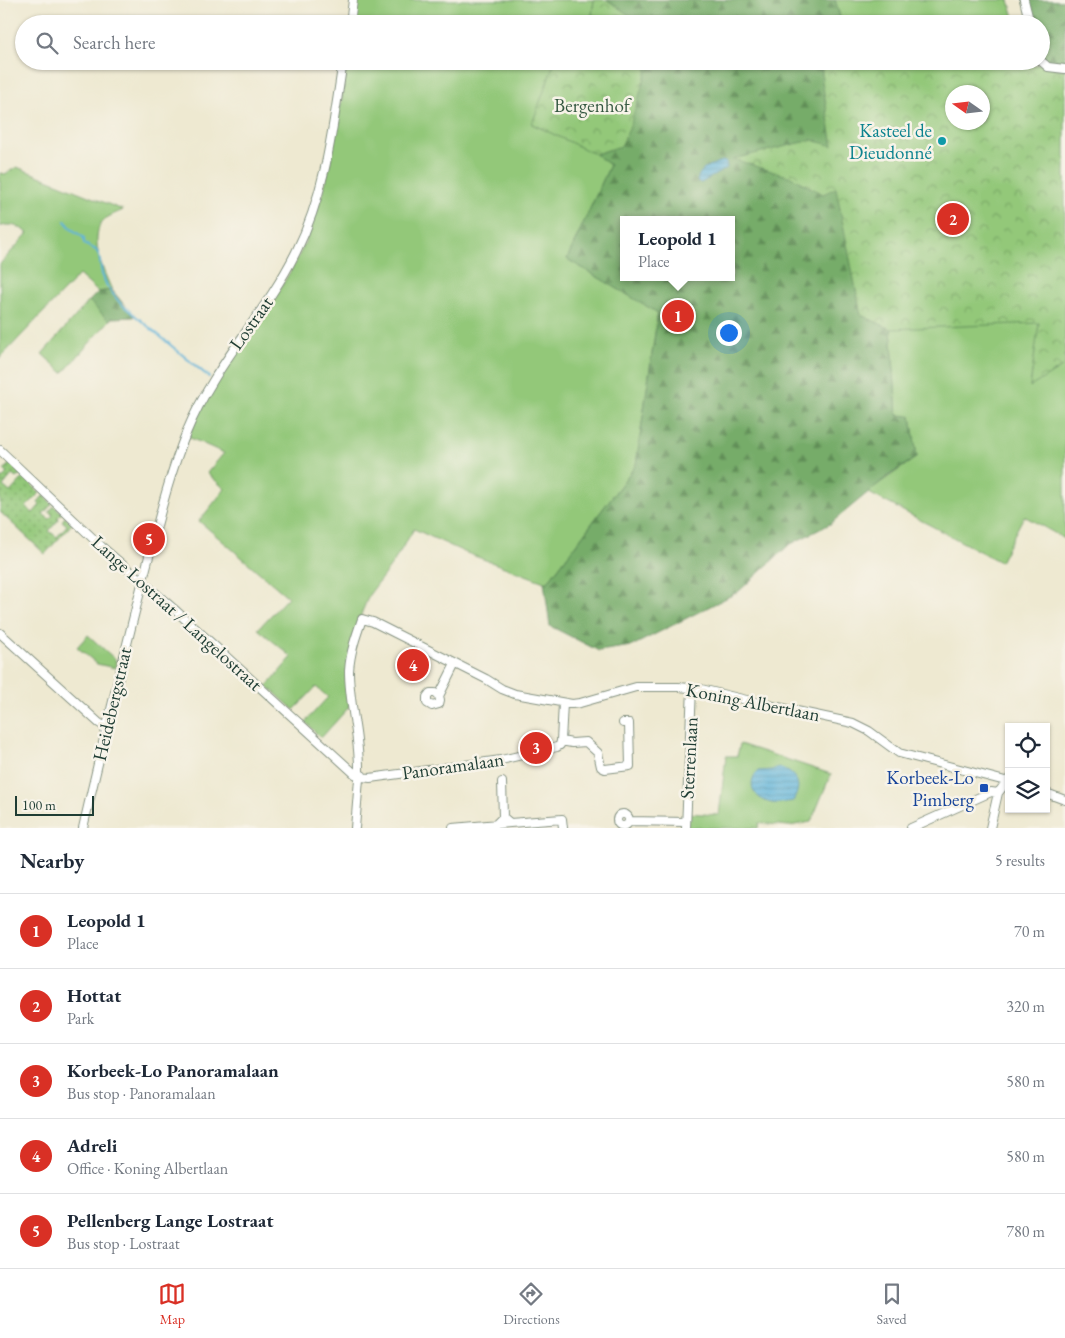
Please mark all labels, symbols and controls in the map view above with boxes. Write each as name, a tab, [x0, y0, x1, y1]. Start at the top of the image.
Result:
search box	[15, 15, 1050, 70]
icon: search	[33, 29, 61, 57]
text: Search here	[73, 30, 155, 55]
north arrow	[945, 85, 990, 130]
park label: Bergenhof	[554, 93, 632, 118]
place label: Kasteel de Dieudonné	[849, 118, 932, 165]
marker: Kasteel de Dieudonné	[936, 135, 948, 147]
pin: 2	[937, 200, 969, 238]
popup	[620, 216, 735, 281]
text: Leopold 1	[638, 226, 717, 251]
text: Place	[638, 251, 670, 272]
street label: Lostraat	[224, 291, 278, 355]
pin: 1	[662, 297, 694, 335]
your location	[716, 320, 742, 346]
pin: 5	[133, 520, 165, 558]
street label: Lange Lostraat / Langelostraat	[86, 530, 268, 696]
street label: Heidebergstraat	[87, 645, 137, 763]
pin: 4	[397, 646, 429, 684]
street label: Koning Albertlaan	[684, 677, 822, 727]
street label: Sterrenlaan	[674, 716, 704, 800]
map controls	[1005, 723, 1050, 813]
button: locate	[1005, 723, 1050, 768]
pin: 3	[520, 729, 552, 767]
street label: Panoramalaan	[400, 746, 506, 786]
place label: Korbeek-Lo Pimberg	[886, 765, 975, 812]
button: layers	[1005, 768, 1050, 813]
marker: Korbeek-Lo Pimberg	[978, 782, 990, 794]
scale bar	[15, 793, 94, 816]
text: 100 m	[22, 796, 56, 814]
text: Nearby	[20, 847, 84, 874]
text: 5 results	[995, 850, 1045, 871]
text: Leopold 1	[67, 908, 146, 933]
text: 1	[32, 921, 40, 942]
text: 70 m	[1014, 921, 1045, 942]
text: Place	[67, 933, 99, 954]
text: Hottat	[67, 983, 121, 1008]
text: 2	[32, 996, 40, 1017]
text: 320 m	[1006, 996, 1045, 1017]
text: Park	[67, 1008, 94, 1029]
text: Korbeek-Lo Panoramalaan	[67, 1058, 279, 1083]
text: 3	[32, 1071, 40, 1092]
text: 580 m	[1006, 1071, 1045, 1092]
text: Bus stop · Panoramalaan	[67, 1083, 216, 1104]
text: Adreli	[67, 1133, 117, 1158]
text: 4	[32, 1146, 40, 1167]
text: 580 m	[1006, 1146, 1045, 1167]
text: Office · Koning Albertlaan	[67, 1158, 228, 1179]
text: Pellenberg Lange Lostraat	[67, 1208, 274, 1233]
text: 5	[32, 1221, 40, 1242]
text: 780 m	[1006, 1221, 1045, 1242]
text: Bus stop · Lostraat	[67, 1233, 180, 1254]
tab: Map	[158, 1280, 186, 1328]
tab: Directions	[503, 1280, 560, 1328]
tab: Saved	[877, 1280, 907, 1328]

